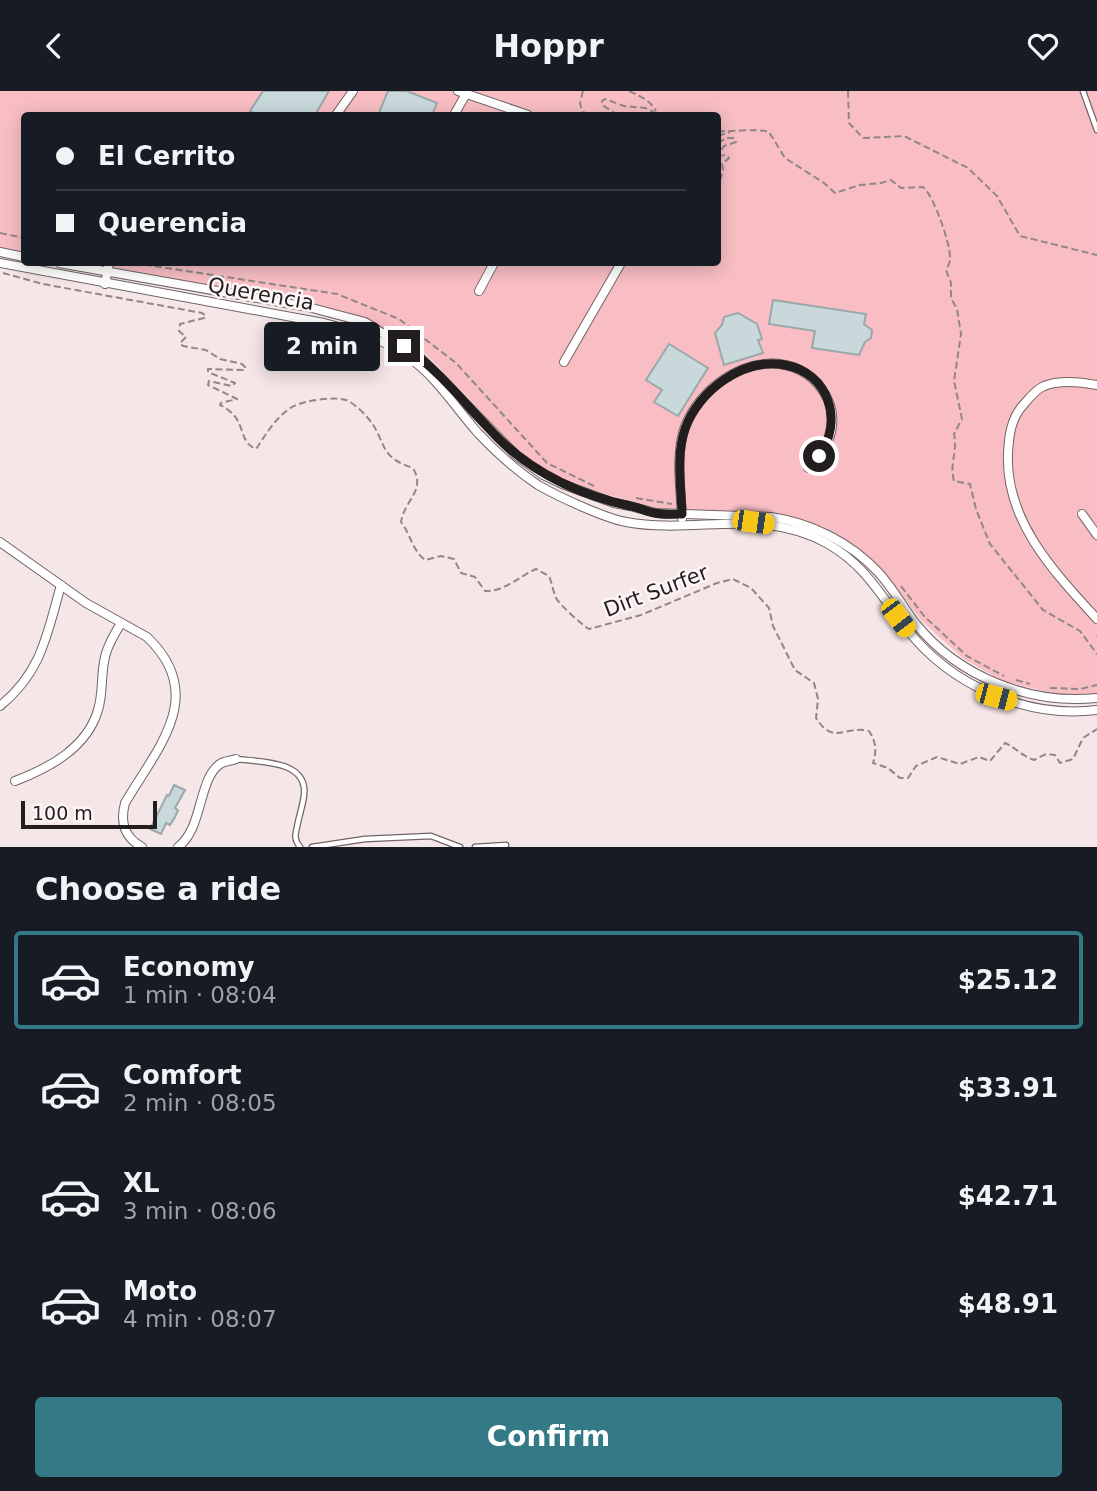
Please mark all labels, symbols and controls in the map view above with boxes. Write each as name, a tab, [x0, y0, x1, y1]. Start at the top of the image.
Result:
icon: back	[35, 27, 73, 65]
text: Hoppr	[493, 27, 604, 65]
icon: heart	[1024, 27, 1062, 65]
text: El Cerrito	[98, 141, 235, 171]
text: Querencia	[98, 208, 247, 238]
street label: Querencia	[206, 273, 316, 315]
callout: 2 min	[264, 321, 380, 371]
route end	[388, 330, 420, 362]
text: 2 min	[286, 333, 358, 359]
route start	[803, 440, 835, 472]
car	[731, 509, 776, 535]
street label: Dirt Surfer	[600, 560, 712, 622]
car	[877, 595, 920, 641]
car	[973, 681, 1020, 713]
scale bar	[21, 798, 158, 830]
text: 100 m	[32, 802, 93, 824]
text: Choose a ride	[35, 870, 281, 908]
icon: car	[39, 949, 102, 1012]
text: Economy	[123, 952, 254, 982]
text: $25.12	[958, 965, 1058, 995]
text: 1 min · 08:04	[123, 982, 277, 1008]
icon: car	[39, 1057, 102, 1120]
text: Comfort	[123, 1060, 241, 1090]
text: $33.91	[958, 1073, 1058, 1103]
text: 2 min · 08:05	[123, 1090, 277, 1116]
icon: car	[39, 1165, 102, 1228]
text: XL	[123, 1168, 160, 1198]
text: $42.71	[958, 1181, 1058, 1211]
text: 3 min · 08:06	[123, 1198, 277, 1224]
icon: car	[39, 1273, 102, 1336]
text: Moto	[123, 1276, 197, 1306]
text: $48.91	[958, 1289, 1058, 1319]
text: 4 min · 08:07	[123, 1306, 277, 1332]
button: Confirm	[35, 1397, 1062, 1477]

